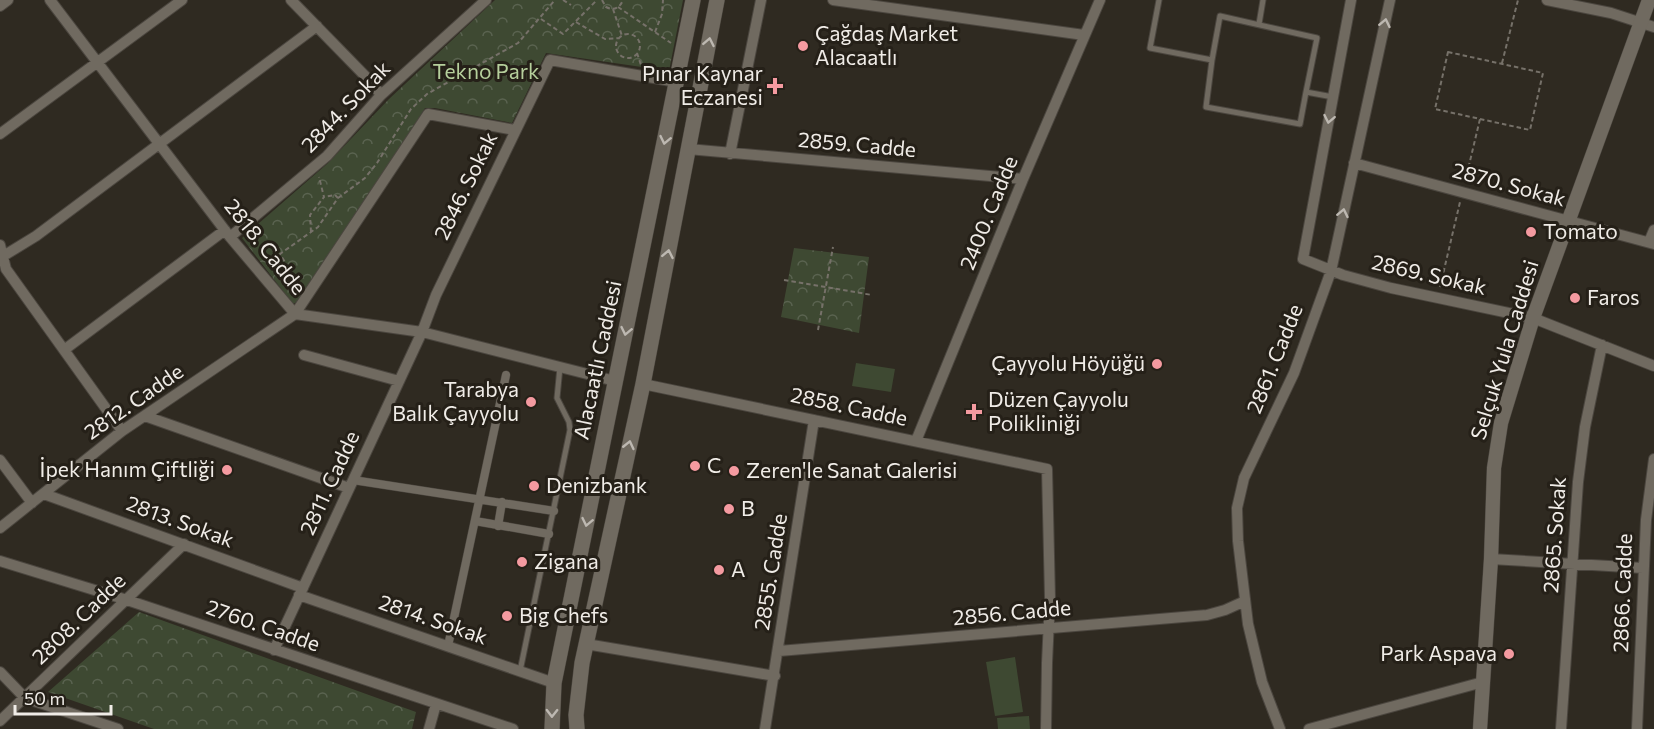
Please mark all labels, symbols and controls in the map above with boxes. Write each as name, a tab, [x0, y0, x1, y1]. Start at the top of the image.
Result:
one-way arrow	[1378, 18, 1391, 28]
place label: Çağdaş Market Alacaatlı	[815, 20, 958, 69]
one-way arrow	[702, 37, 715, 47]
marker: Çağdaş Market Alacaatlı	[796, 39, 810, 53]
street label: 2844. Sokak	[295, 55, 395, 157]
park label: Tekno Park	[433, 58, 539, 83]
place label: Pınar Kaynar Eczanesi	[642, 60, 763, 109]
marker: Pınar Kaynar Eczanesi	[768, 79, 782, 93]
one-way arrow	[1323, 114, 1336, 124]
street label: 2859. Cadde	[797, 126, 917, 161]
street label: 2846. Sokak	[428, 127, 502, 243]
one-way arrow	[659, 134, 672, 144]
street label: 2400. Cadde	[953, 152, 1022, 273]
street label: 2870. Sokak	[1450, 156, 1569, 211]
street label: 2818. Cadde	[220, 193, 312, 299]
one-way arrow	[1336, 209, 1349, 219]
place label: Tomato	[1543, 218, 1618, 243]
marker: Tomato	[1524, 225, 1538, 239]
street label: 2869. Sokak	[1370, 248, 1489, 299]
one-way arrow	[661, 249, 673, 258]
street label: Selçuk Yula Caddesi	[1464, 257, 1543, 442]
street label: Alacaatlı Caddesi	[567, 278, 626, 442]
place label: Faros	[1587, 284, 1640, 309]
marker: Faros	[1568, 291, 1582, 305]
street label: 2861. Cadde	[1240, 300, 1307, 417]
one-way arrow	[620, 325, 633, 335]
place label: Çayyolu Höyüğü	[991, 350, 1145, 375]
marker: Çayyolu Höyüğü	[1150, 357, 1164, 371]
street label: 2812. Cadde	[79, 358, 187, 444]
place label: Tarabya Balık Çayyolu	[392, 376, 519, 425]
street label: 2858. Cadde	[789, 381, 910, 430]
place label: Düzen Çayyolu Polikliniği	[988, 386, 1129, 435]
marker: Tarabya Balık Çayyolu	[524, 395, 538, 409]
marker: Düzen Çayyolu Polikliniği	[965, 403, 983, 421]
street label: 2811. Cadde	[294, 426, 364, 538]
one-way arrow	[621, 440, 634, 450]
place label: C	[707, 452, 721, 477]
place label: İpek Hanım Çiftliği	[40, 456, 215, 481]
place label: Zeren'le Sanat Galerisi	[746, 457, 957, 482]
marker: C	[688, 459, 702, 473]
marker: İpek Hanım Çiftliği	[220, 463, 234, 477]
marker: Zeren'le Sanat Galerisi	[727, 464, 741, 478]
place label: Denizbank	[546, 472, 647, 497]
street label: 2865. Sokak	[1537, 476, 1570, 594]
marker: Denizbank	[527, 479, 541, 493]
street label: 2813. Sokak	[123, 490, 238, 552]
place label: B	[741, 495, 755, 520]
marker: B	[722, 502, 736, 516]
street label: 2855. Cadde	[748, 512, 791, 632]
one-way arrow	[581, 516, 594, 526]
street label: 2866. Cadde	[1607, 533, 1636, 653]
place label: Zigana	[534, 548, 599, 573]
marker: Zigana	[515, 555, 529, 569]
place label: A	[731, 556, 746, 581]
marker: A	[712, 563, 726, 577]
street label: 2808. Cadde	[26, 567, 130, 669]
street label: 2814. Sokak	[376, 588, 491, 649]
street label: 2760. Cadde	[203, 593, 324, 656]
street label: 2856. Cadde	[952, 594, 1072, 629]
place label: Big Chefs	[519, 602, 608, 627]
marker: Big Chefs	[500, 609, 514, 623]
place label: Park Aspava	[1380, 640, 1497, 665]
marker: Park Aspava	[1502, 647, 1516, 661]
scale bar	[15, 678, 111, 716]
text: 50 m	[24, 687, 65, 709]
one-way arrow	[546, 709, 558, 718]

